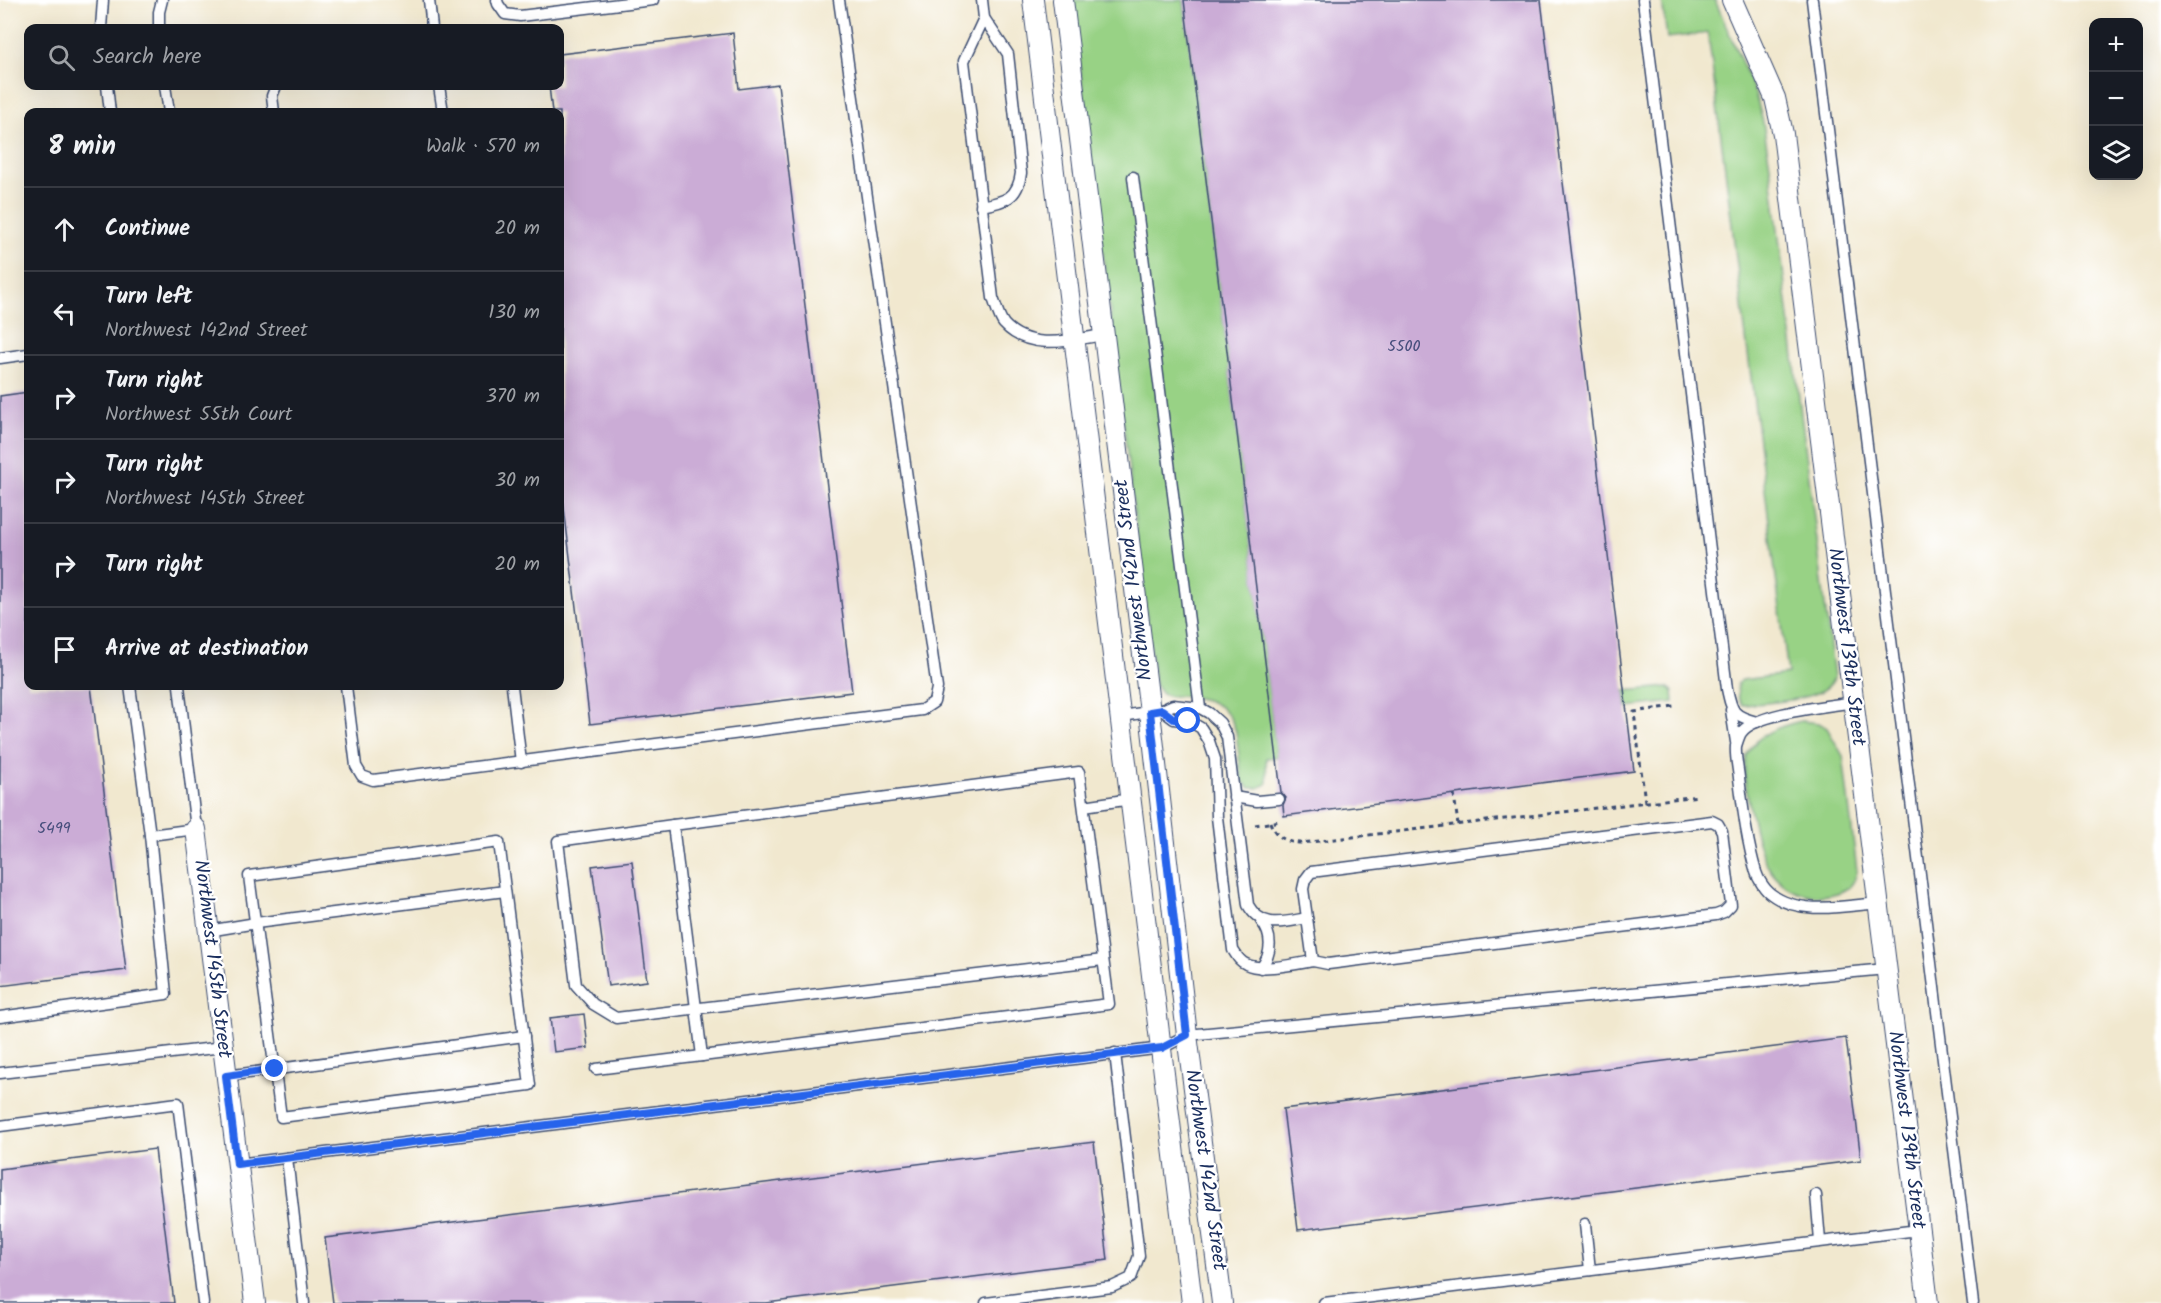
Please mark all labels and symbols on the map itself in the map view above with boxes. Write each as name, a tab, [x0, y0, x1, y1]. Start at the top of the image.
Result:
house number: 5500	[1387, 334, 1421, 359]
street label: Northwest 142nd Street	[1106, 477, 1162, 683]
street label: Northwest 139th Street	[1818, 546, 1874, 748]
route start	[1174, 707, 1200, 733]
house number: 5499	[37, 816, 71, 841]
street label: Northwest 145th Street	[184, 858, 240, 1060]
street label: Northwest 139th Street	[1878, 1029, 1934, 1231]
route end	[261, 1055, 287, 1081]
street label: Northwest 142nd Street	[1175, 1067, 1235, 1273]

